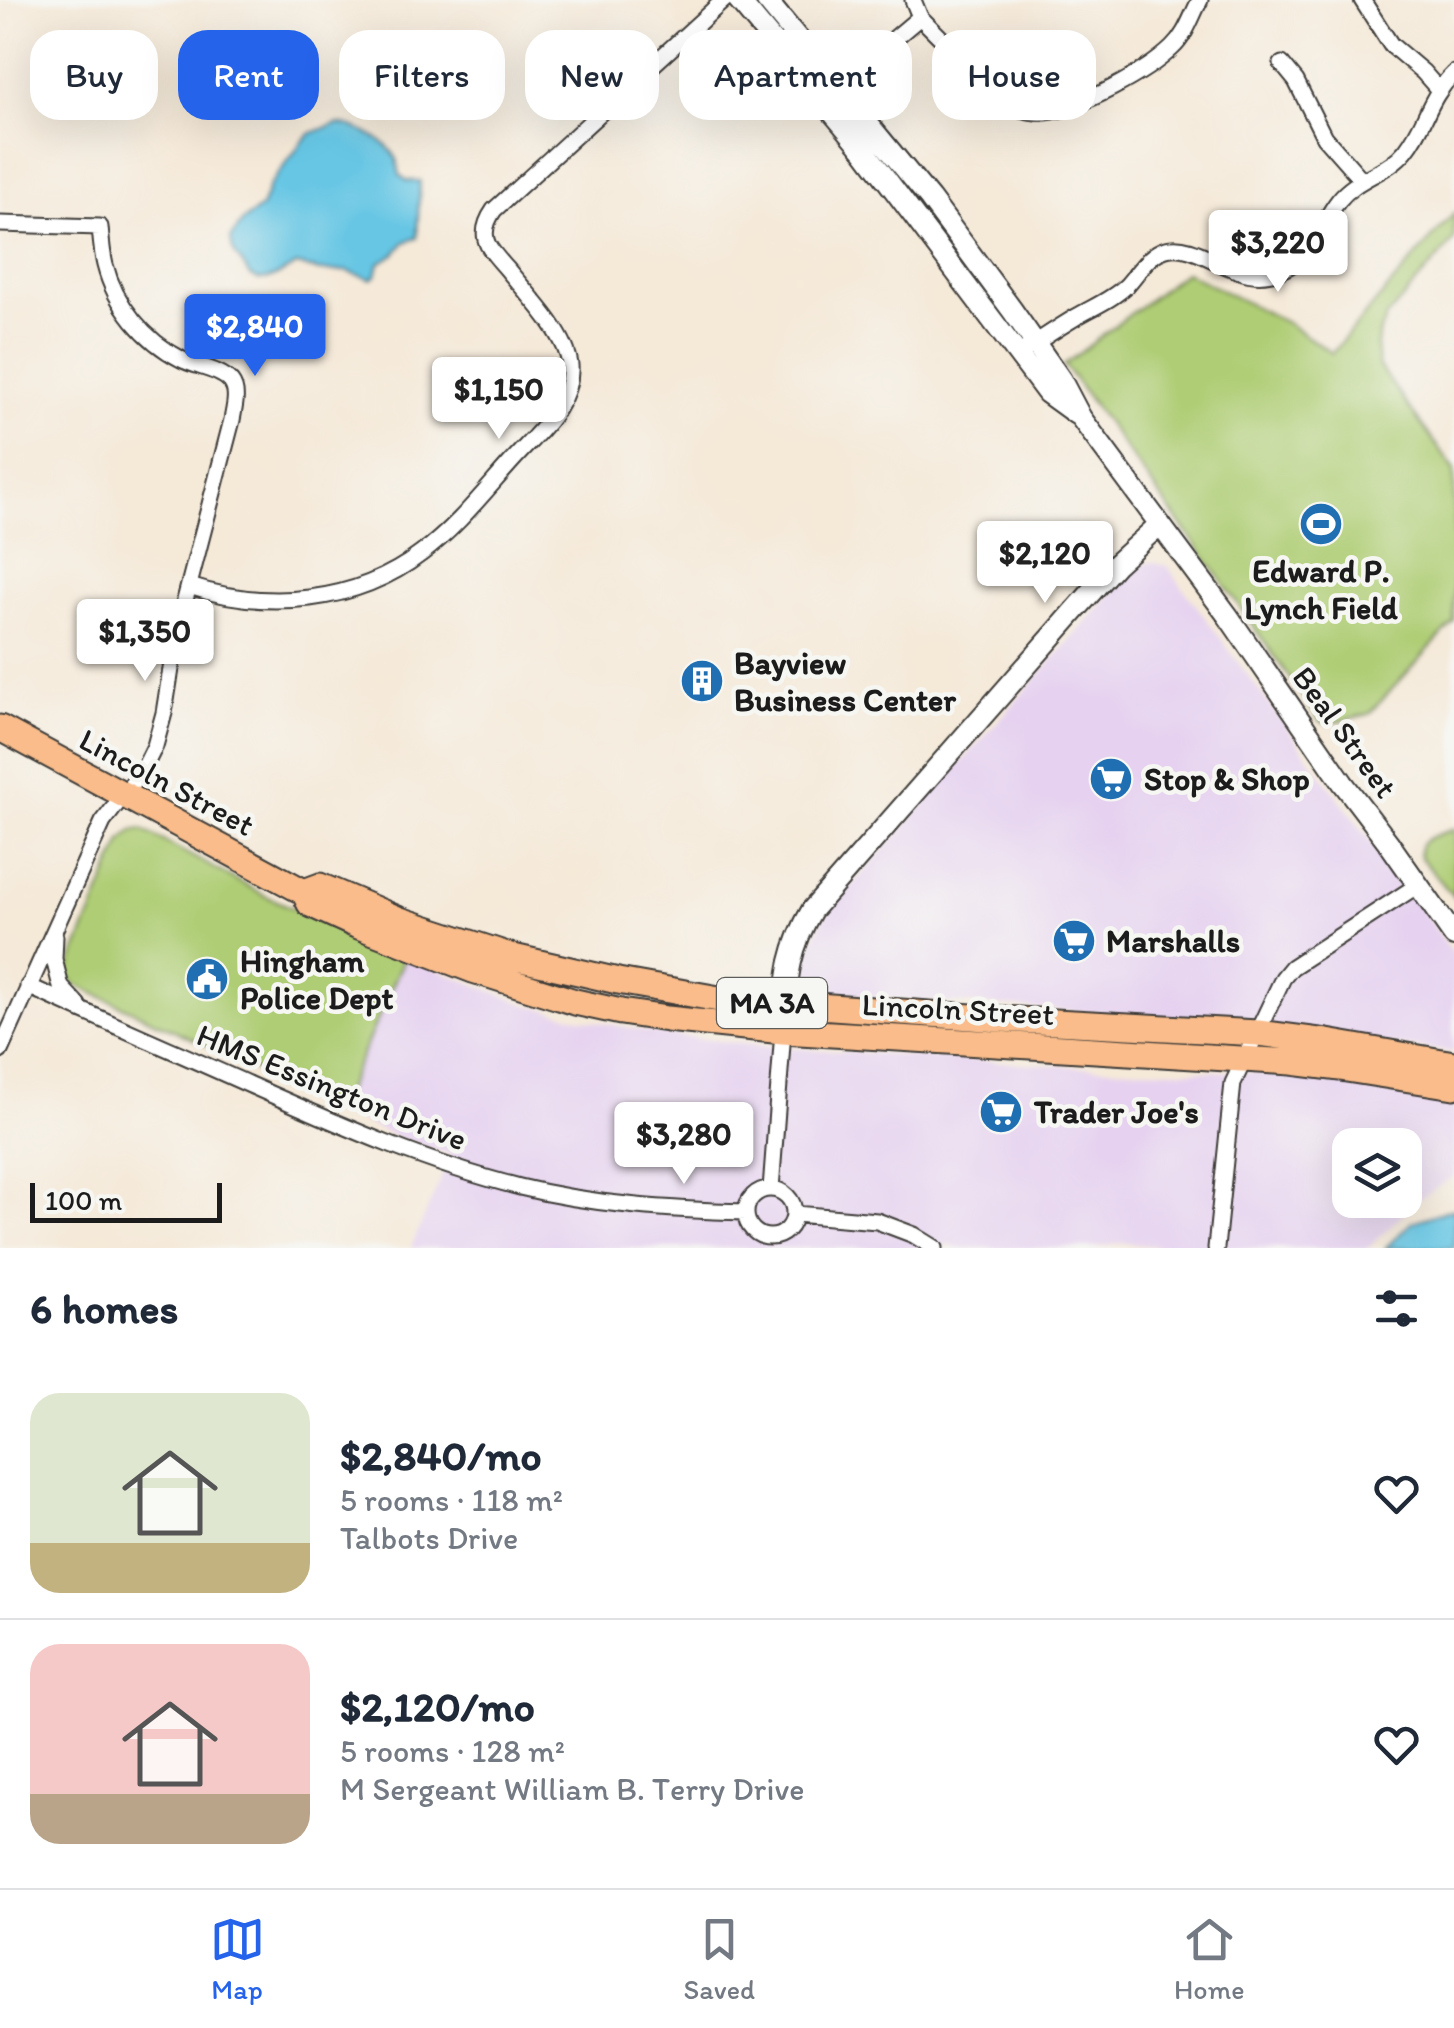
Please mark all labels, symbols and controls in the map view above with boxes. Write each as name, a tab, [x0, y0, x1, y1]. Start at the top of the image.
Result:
chip: Buy	[30, 30, 158, 120]
chip: Rent	[178, 30, 319, 120]
chip: Filters	[339, 30, 505, 120]
chip: New	[525, 30, 659, 120]
chip: Apartment	[679, 30, 912, 120]
chip: House	[932, 30, 1096, 120]
pin: $3,220	[1197, 210, 1359, 295]
text: $3,220	[1231, 223, 1325, 261]
pin: $2,840	[174, 294, 336, 379]
text: $2,840	[206, 307, 304, 345]
pin: $1,150	[418, 357, 580, 442]
text: $1,150	[454, 370, 544, 408]
sports icon: Edward P. Lynch Field	[1298, 501, 1344, 547]
pin: $2,120	[964, 521, 1126, 606]
text: $2,120	[999, 534, 1091, 572]
place label: Edward P. Lynch Field	[1244, 552, 1398, 627]
pin: $1,350	[64, 599, 226, 684]
text: $1,350	[99, 612, 191, 650]
place label: Bayview Business Center	[734, 644, 957, 719]
building icon: Bayview Business Center	[679, 658, 725, 704]
street label: Beal Street	[1285, 659, 1405, 805]
street label: Lincoln Street	[73, 720, 261, 844]
supermarket icon: Stop & Shop	[1088, 756, 1134, 802]
place label: Stop & Shop	[1144, 760, 1310, 798]
supermarket icon: Marshalls	[1051, 918, 1097, 964]
place label: Marshalls	[1106, 922, 1240, 960]
place label: Hingham Police Dept	[240, 942, 394, 1017]
public building icon: Hingham Police Dept	[184, 956, 230, 1002]
road number: MA 3A	[717, 978, 827, 1028]
street label: Lincoln Street	[861, 985, 1055, 1033]
street label: HMS Essington Drive	[191, 1015, 473, 1159]
supermarket icon: Trader Joe's	[978, 1089, 1024, 1135]
place label: Trader Joe's	[1033, 1093, 1199, 1131]
pin: $3,280	[603, 1102, 765, 1187]
text: $3,280	[636, 1115, 732, 1153]
map controls	[1332, 1128, 1422, 1218]
button: layers	[1332, 1128, 1422, 1218]
scale bar	[30, 1178, 222, 1222]
text: 100 m	[45, 1183, 122, 1217]
icon: filters	[1369, 1281, 1424, 1336]
text: 6 homes	[30, 1283, 178, 1334]
text: $2,840/mo	[340, 1430, 542, 1481]
icon: home	[110, 1433, 230, 1553]
icon: heart	[1369, 1466, 1424, 1521]
text: 5 rooms · 118 m²	[340, 1481, 563, 1519]
text: Talbots Drive	[340, 1519, 518, 1557]
text: $2,120/mo	[340, 1681, 535, 1732]
icon: home	[110, 1684, 230, 1804]
icon: heart	[1369, 1717, 1424, 1772]
text: 5 rooms · 128 m²	[340, 1732, 565, 1770]
text: M Sergeant William B. Terry Drive	[340, 1770, 804, 1808]
tab: Map	[210, 1912, 265, 2006]
tab: Saved	[684, 1912, 755, 2006]
tab: Home	[1174, 1912, 1245, 2006]

